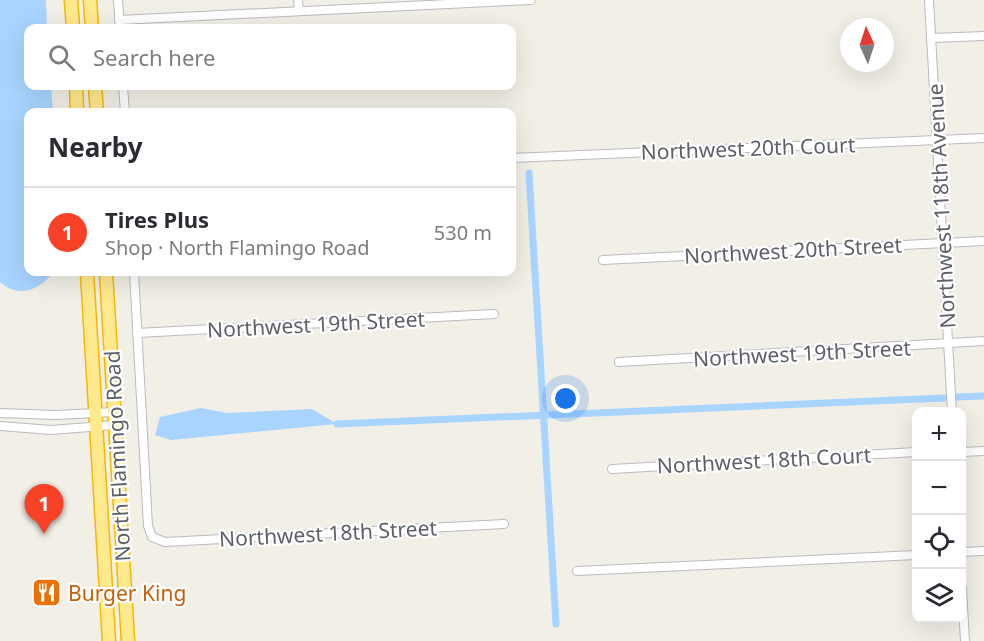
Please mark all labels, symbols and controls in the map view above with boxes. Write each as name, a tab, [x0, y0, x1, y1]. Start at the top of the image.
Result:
north arrow	[840, 18, 894, 72]
search box	[24, 24, 516, 90]
icon: search	[45, 41, 78, 74]
text: Search here	[93, 42, 215, 72]
street label: Northwest 118th Avenue	[921, 83, 961, 329]
text: Nearby	[48, 129, 143, 165]
street label: Northwest 20th Court	[640, 130, 856, 166]
text: Tires Plus	[105, 204, 209, 234]
text: 1	[62, 219, 73, 246]
text: 530 m	[434, 219, 492, 246]
street label: Northwest 20th Street	[683, 230, 903, 270]
text: Shop · North Flamingo Road	[105, 234, 369, 261]
street label: Northwest 19th Street	[206, 304, 426, 344]
street label: Northwest 19th Street	[692, 333, 912, 373]
street label: North Flamingo Road	[97, 350, 137, 562]
your location	[551, 384, 580, 413]
map controls	[912, 407, 966, 623]
button: +	[912, 407, 966, 461]
street label: Northwest 18th Court	[656, 440, 872, 480]
button: −	[912, 461, 966, 515]
pin: 1	[24, 484, 63, 534]
street label: Northwest 18th Street	[218, 513, 438, 553]
button: locate	[912, 515, 966, 569]
button: layers	[912, 569, 966, 623]
restaurant icon: Burger King	[31, 577, 63, 609]
place label: Burger King	[68, 579, 186, 607]

